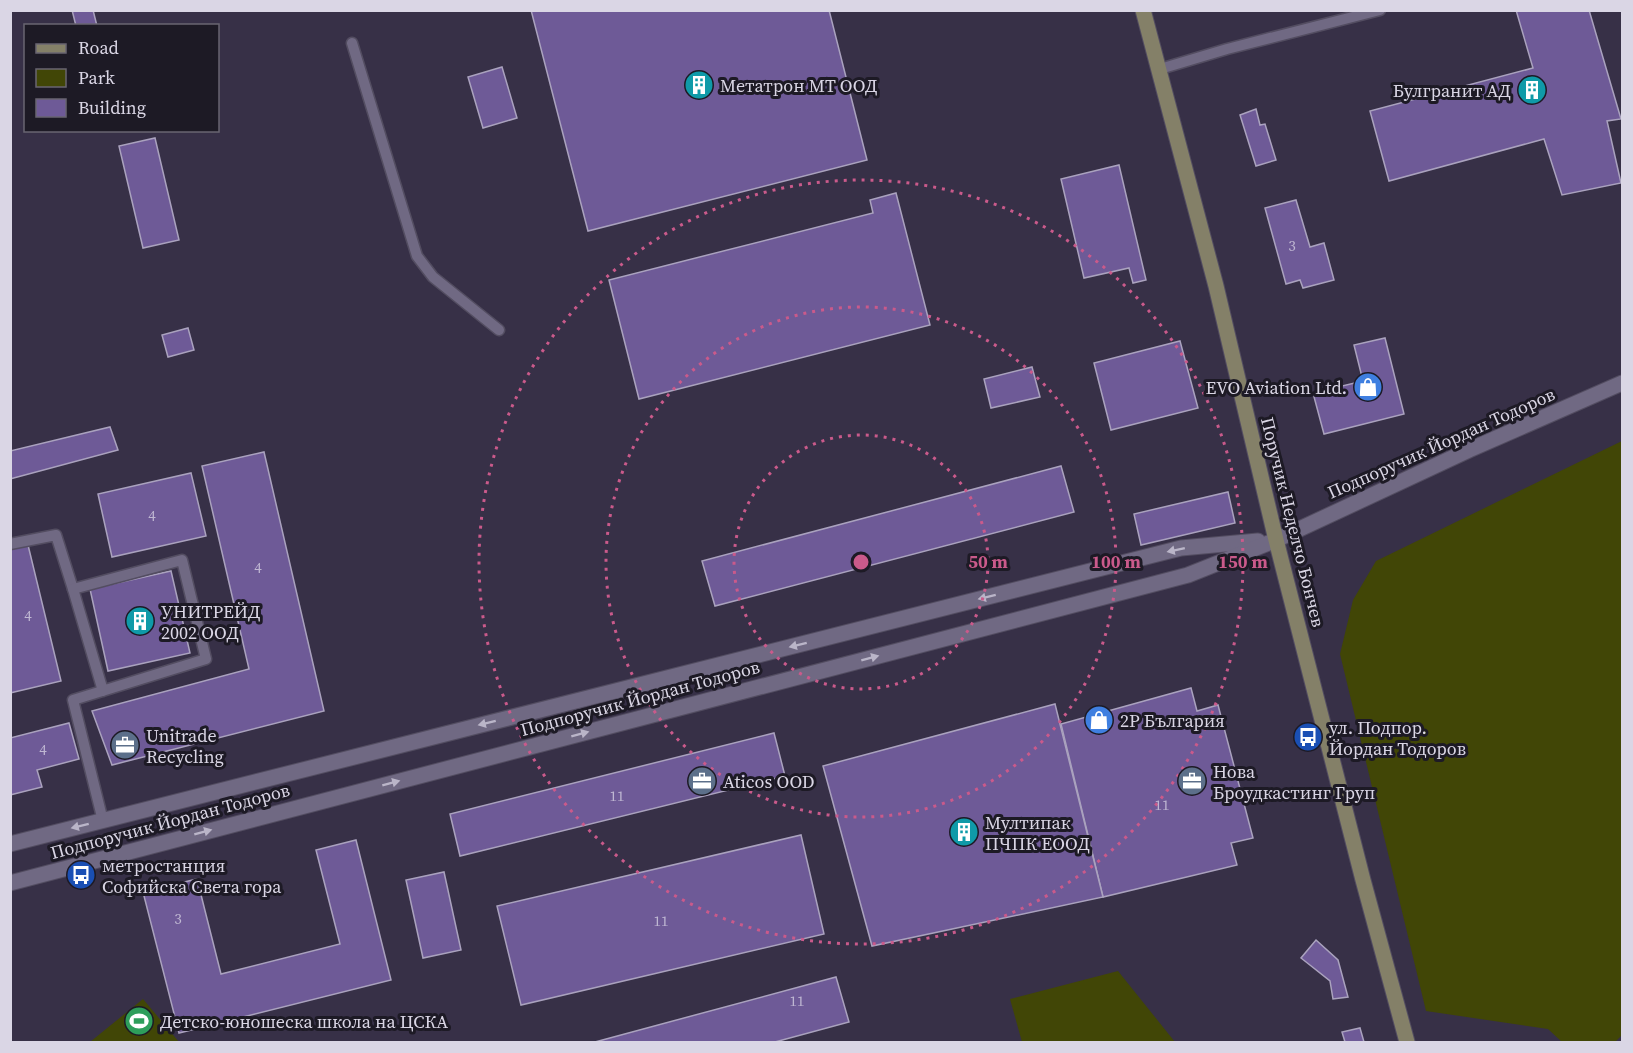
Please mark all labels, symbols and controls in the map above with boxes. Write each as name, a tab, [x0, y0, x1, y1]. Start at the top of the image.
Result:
legend	[24, 24, 219, 132]
text: Road	[78, 35, 119, 60]
text: Park	[78, 65, 115, 90]
building icon: Метатрон МТ ООД	[683, 69, 715, 101]
place label: Метатрон МТ ООД	[720, 73, 877, 98]
building icon: Булгранит АД	[1516, 74, 1548, 106]
place label: Булгранит АД	[1393, 78, 1511, 103]
text: Building	[78, 95, 146, 120]
house number: 3	[1288, 235, 1296, 256]
shop icon: EVO Aviation Ltd.	[1352, 371, 1384, 403]
place label: EVO Aviation Ltd.	[1206, 375, 1347, 400]
street label: Подпоручик Йордан Тодоров	[1323, 381, 1559, 505]
street label: Поручик Неделчо Бончев	[1255, 415, 1331, 629]
house number: 4	[148, 505, 156, 526]
one-way arrow	[1166, 546, 1185, 555]
text: 50 m	[968, 549, 1008, 574]
text: 100 m	[1091, 549, 1141, 574]
text: 150 m	[1218, 549, 1268, 574]
centre of rings	[851, 552, 871, 572]
house number: 4	[254, 557, 262, 578]
one-way arrow	[978, 592, 996, 602]
place label: УНИТРЕЙД 2002 ООД	[161, 599, 261, 645]
house number: 4	[24, 605, 32, 626]
building icon: УНИТРЕЙД 2002 ООД	[124, 605, 156, 637]
one-way arrow	[789, 640, 807, 650]
one-way arrow	[861, 653, 879, 662]
street label: Подпоручик Йордан Тодоров	[518, 654, 762, 742]
shop icon: 2Р България	[1083, 704, 1115, 736]
place label: 2Р България	[1120, 708, 1225, 733]
place label: ул. Подпор. Йордан Тодоров	[1329, 715, 1466, 761]
one-way arrow	[478, 719, 496, 729]
bus stop icon: ул. Подпор. Йордан Тодоров	[1292, 721, 1324, 753]
place label: Unitrade Recycling	[146, 723, 224, 769]
one-way arrow	[571, 728, 589, 738]
office icon: Unitrade Recycling	[109, 729, 141, 761]
house number: 4	[39, 739, 47, 760]
place label: Нова Броудкастинг Груп	[1213, 759, 1375, 805]
office icon: Aticos OOD	[686, 765, 718, 797]
office icon: Нова Броудкастинг Груп	[1176, 765, 1208, 797]
place label: Aticos OOD	[723, 769, 814, 794]
street label: Подпоручик Йордан Тодоров	[48, 777, 292, 865]
one-way arrow	[383, 778, 401, 787]
house number: 11	[609, 785, 625, 806]
house number: 11	[1154, 794, 1170, 815]
place label: Мултипак ПЧПК ЕООД	[985, 810, 1090, 856]
building icon: Мултипак ПЧПК ЕООД	[948, 816, 980, 848]
one-way arrow	[71, 822, 89, 832]
one-way arrow	[194, 827, 212, 837]
place label: метростанция Софийска Света гора	[102, 853, 282, 899]
bus stop icon: метростанция Софийска Света гора	[65, 859, 97, 891]
house number: 3	[174, 908, 182, 929]
house number: 11	[653, 910, 669, 931]
house number: 11	[789, 990, 805, 1011]
sports icon: Детско-юношеска школа на ЦСКА	[123, 1005, 155, 1037]
place label: Детско-юношеска школа на ЦСКА	[160, 1009, 448, 1034]

